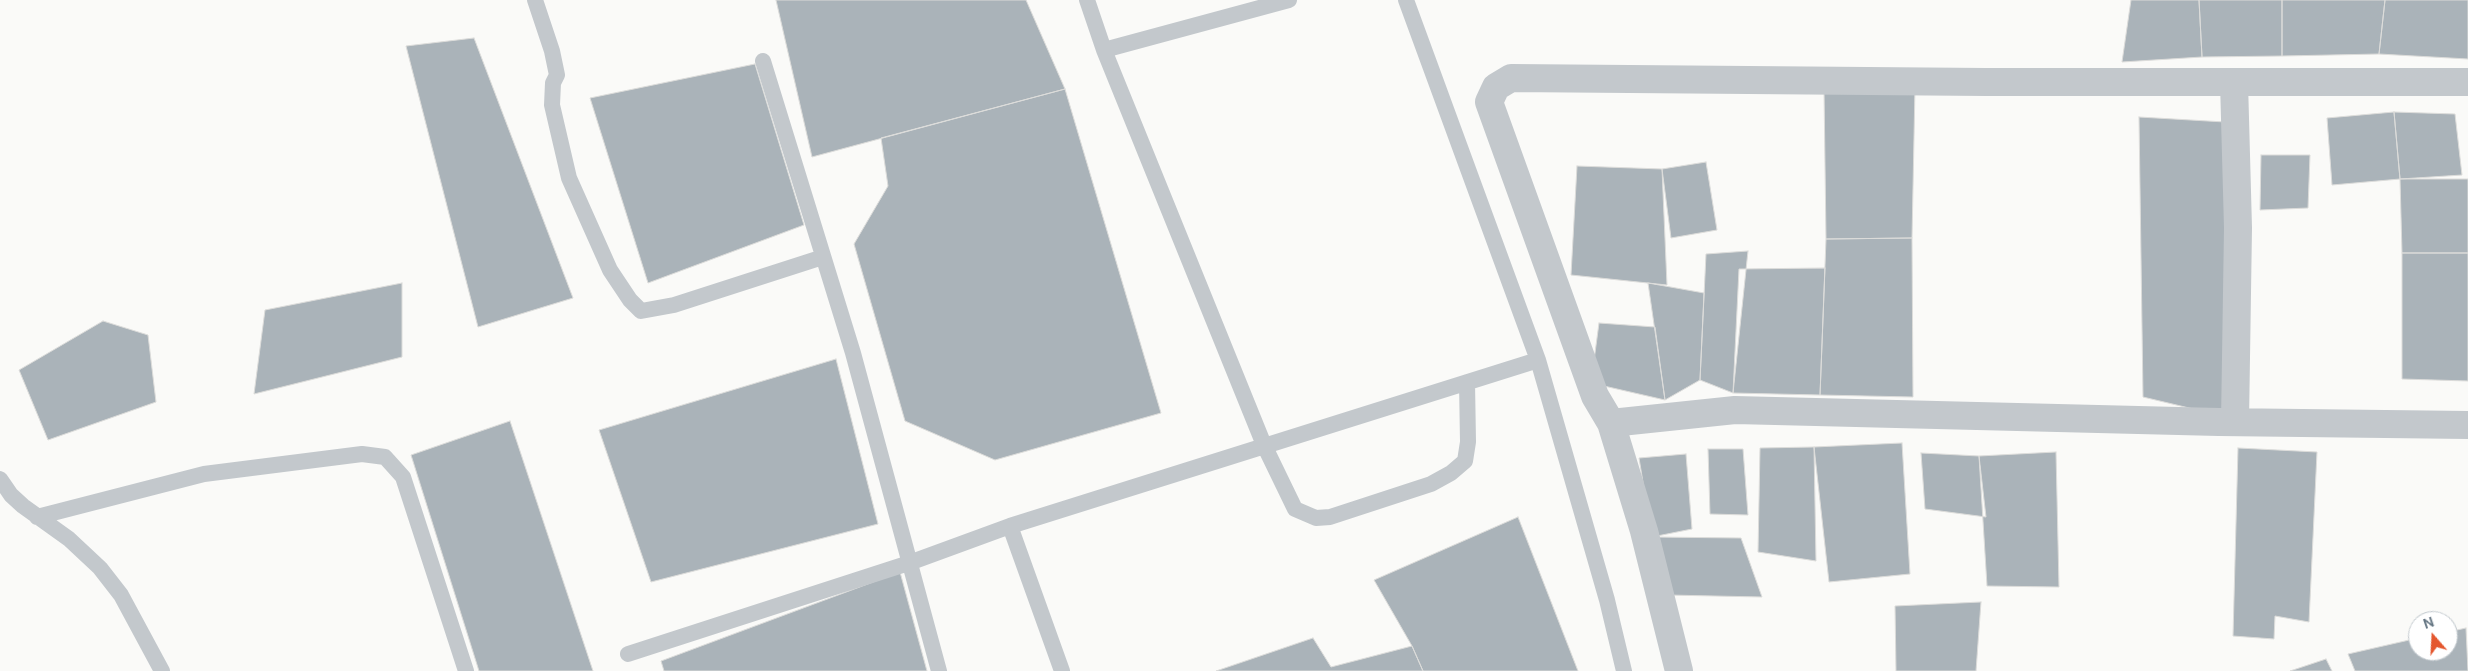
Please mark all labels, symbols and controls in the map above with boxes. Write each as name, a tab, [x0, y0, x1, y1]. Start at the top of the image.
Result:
north arrow	[2408, 611, 2458, 661]
text: N	[2421, 613, 2436, 633]

